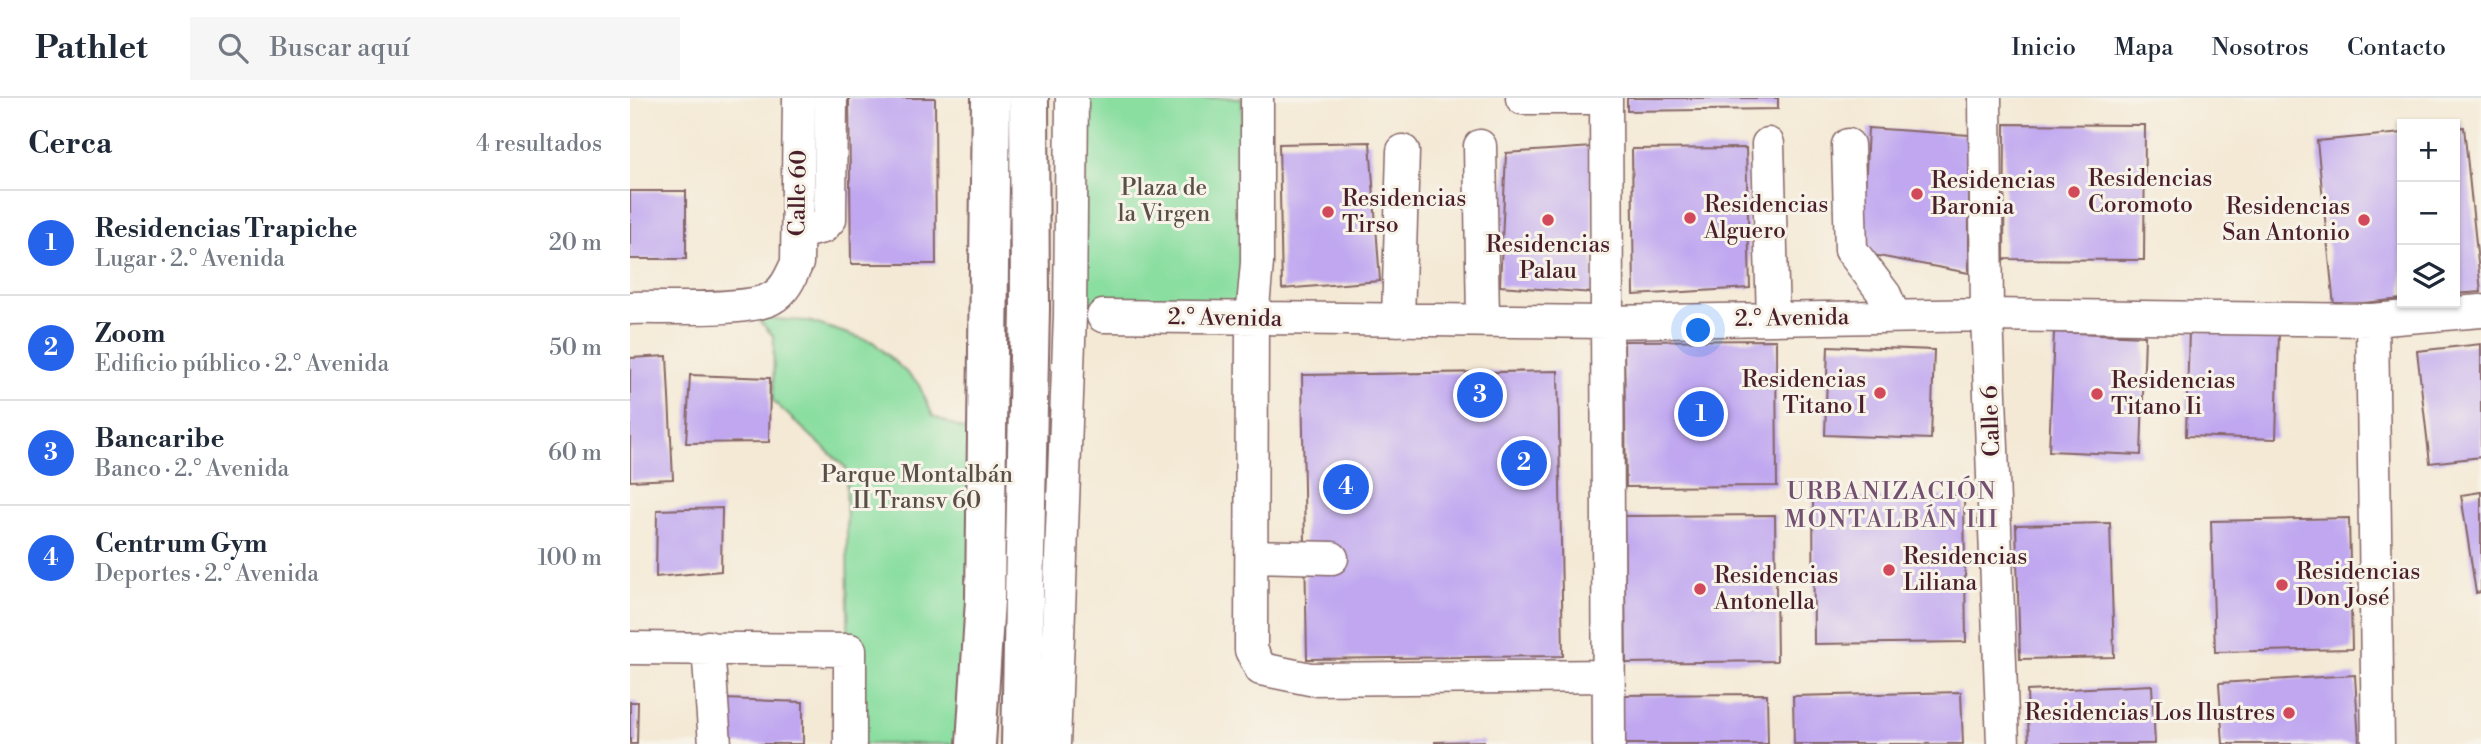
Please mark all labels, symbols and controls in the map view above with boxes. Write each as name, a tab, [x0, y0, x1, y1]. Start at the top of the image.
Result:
search box	[190, 17, 680, 80]
text: Pathlet	[35, 28, 148, 69]
icon: search	[214, 29, 252, 67]
text: Buscar aquí	[270, 32, 410, 64]
text: Inicio	[2011, 33, 2076, 63]
text: Mapa	[2114, 33, 2173, 63]
text: Nosotros	[2211, 33, 2309, 63]
text: Contacto	[2347, 33, 2446, 63]
map controls	[2397, 119, 2460, 308]
button: +	[2397, 119, 2460, 182]
text: Cerca	[28, 125, 112, 163]
text: 4 resultados	[476, 130, 602, 158]
street label: Calle 60	[783, 149, 813, 237]
place label: Residencias Coromoto	[2088, 165, 2212, 219]
place label: Residencias Baronia	[1930, 167, 2055, 221]
park label: Plaza de la Virgen	[1118, 174, 1211, 228]
button: −	[2397, 182, 2460, 245]
marker: Residencias Coromoto	[2066, 184, 2082, 200]
place label: Residencias Tirso	[1342, 185, 1466, 239]
marker: Residencias Baronia	[1909, 186, 1925, 202]
place label: Residencias Alguero	[1703, 191, 1828, 245]
place label: Residencias San Antonio	[2222, 193, 2350, 247]
marker: Residencias Tirso	[1320, 204, 1336, 220]
marker: Residencias Alguero	[1682, 210, 1698, 226]
marker: Residencias Palau	[1540, 212, 1556, 228]
marker: Residencias San Antonio	[2356, 212, 2372, 228]
text: Residencias Trapiche	[95, 213, 358, 245]
text: 1	[45, 229, 57, 257]
text: 20 m	[549, 229, 602, 257]
place label: Residencias Palau	[1486, 231, 1610, 285]
text: Lugar · 2.° Avenida	[95, 245, 285, 273]
button: layers	[2397, 245, 2460, 308]
street label: 2.° Avenida	[1167, 303, 1283, 333]
street label: 2.° Avenida	[1734, 303, 1850, 333]
your location	[1681, 313, 1715, 347]
text: Zoom	[95, 318, 165, 350]
text: 2	[44, 334, 58, 362]
text: 50 m	[549, 334, 602, 362]
text: Edificio público · 2.° Avenida	[95, 350, 389, 378]
place label: Residencias Titano I	[1742, 366, 1866, 420]
place label: Residencias Titano Ii	[2111, 367, 2235, 421]
pin: 3	[1457, 369, 1503, 421]
marker: Residencias Titano I	[1872, 385, 1888, 401]
street label: Calle 6	[1976, 385, 2006, 457]
marker: Residencias Titano Ii	[2089, 386, 2105, 402]
pin: 1	[1678, 388, 1724, 440]
text: Bancaribe	[95, 423, 224, 455]
pin: 2	[1501, 437, 1547, 489]
text: 3	[44, 439, 58, 467]
text: 60 m	[548, 439, 602, 467]
text: Banco · 2.° Avenida	[95, 455, 289, 483]
park label: Parque Montalbán II Transv 60	[821, 461, 1013, 515]
pin: 4	[1323, 461, 1369, 513]
district label: URBANIZACIÓN MONTALBÁN III	[1785, 475, 1999, 535]
text: Centrum Gym	[95, 528, 267, 560]
place label: Residencias Liliana	[1903, 543, 2027, 597]
text: 4	[43, 544, 59, 572]
text: 100 m	[537, 544, 602, 572]
place label: Residencias Don José	[2296, 558, 2420, 612]
text: Deportes · 2.° Avenida	[95, 560, 319, 588]
place label: Residencias Antonella	[1713, 562, 1838, 616]
marker: Residencias Liliana	[1881, 562, 1897, 578]
marker: Residencias Don José	[2274, 577, 2290, 593]
marker: Residencias Antonella	[1692, 581, 1708, 597]
place label: Residencias Los Ilustres	[2025, 699, 2275, 727]
marker: Residencias Los Ilustres	[2281, 705, 2297, 721]

